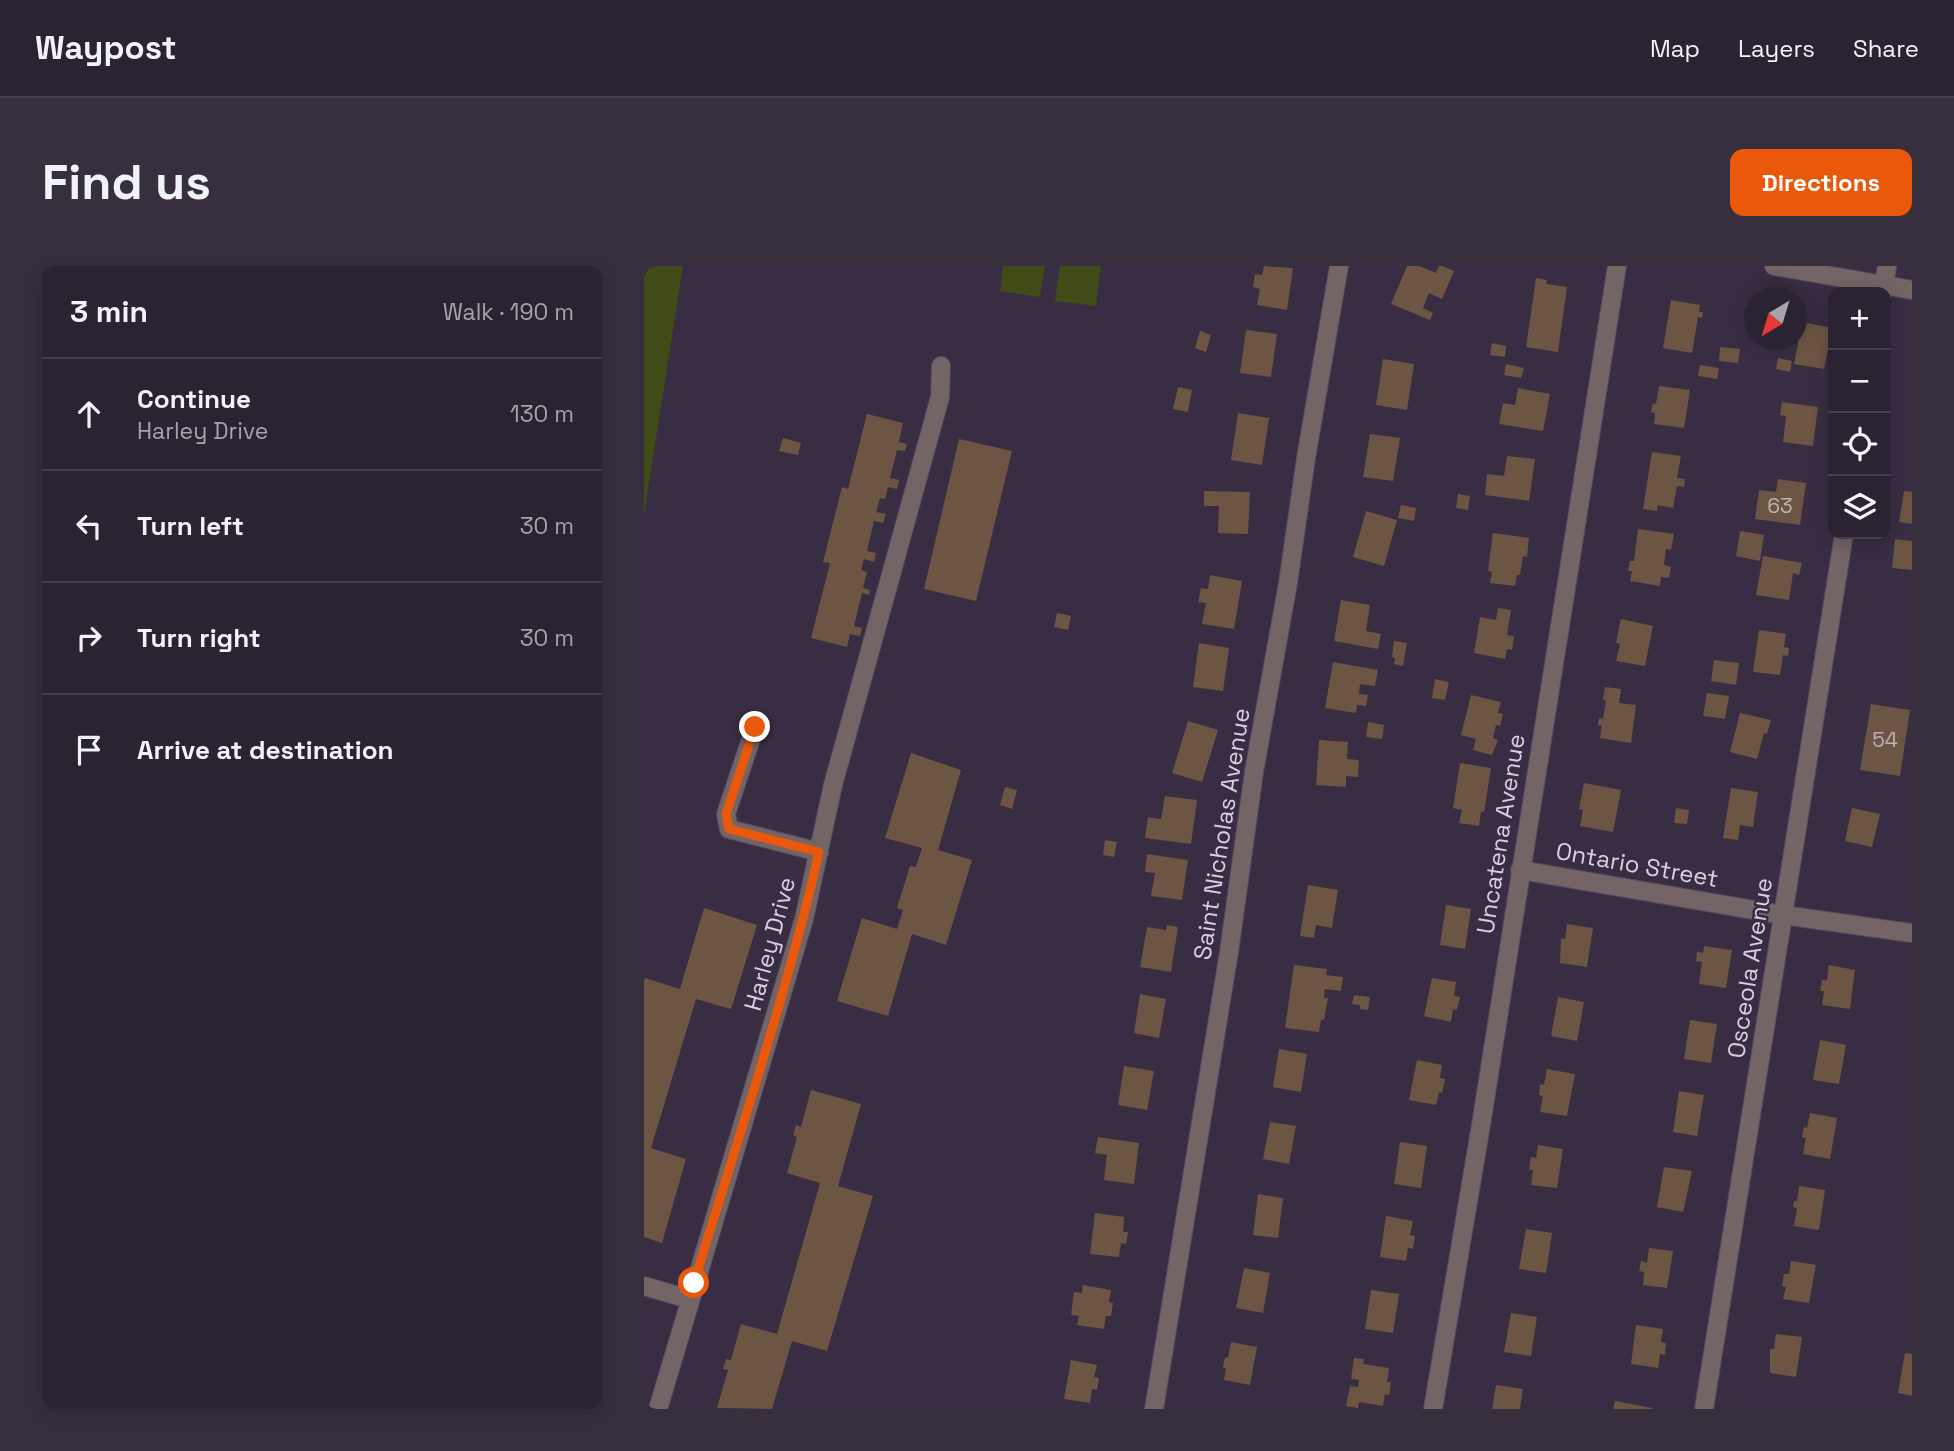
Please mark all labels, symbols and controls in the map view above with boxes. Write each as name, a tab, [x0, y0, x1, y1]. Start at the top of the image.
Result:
text: Waypost	[35, 27, 177, 69]
text: Map	[1650, 33, 1700, 64]
text: Layers	[1738, 33, 1815, 64]
text: Share	[1853, 33, 1919, 64]
button: Directions	[1730, 149, 1912, 216]
text: Find us	[42, 151, 211, 213]
north arrow	[1744, 287, 1807, 350]
map controls	[1828, 287, 1891, 539]
button: +	[1828, 287, 1891, 350]
text: 3 min	[70, 292, 148, 331]
text: Walk · 190 m	[443, 297, 574, 327]
button: −	[1828, 350, 1891, 413]
text: Continue	[137, 382, 251, 416]
icon: ahead	[70, 395, 108, 433]
text: 130 m	[510, 399, 574, 429]
button: locate	[1828, 413, 1891, 476]
text: Harley Drive	[137, 416, 268, 446]
button: layers	[1828, 476, 1891, 539]
house number: 63	[1767, 492, 1793, 519]
icon: left	[70, 507, 108, 545]
text: Turn left	[137, 509, 244, 543]
text: 30 m	[520, 511, 574, 541]
icon: right	[70, 619, 108, 657]
text: Turn right	[137, 621, 261, 655]
text: 30 m	[520, 623, 574, 653]
street label: Saint Nicholas Avenue	[1186, 706, 1257, 962]
route end	[739, 711, 770, 742]
house number: 54	[1872, 726, 1898, 753]
icon: arrive	[70, 731, 108, 769]
street label: Uncatena Avenue	[1469, 732, 1532, 936]
text: Arrive at destination	[137, 733, 394, 767]
street label: Ontario Street	[1553, 835, 1721, 894]
street label: Harley Drive	[737, 874, 802, 1014]
street label: Osceola Avenue	[1720, 875, 1779, 1060]
route start	[678, 1267, 709, 1298]

